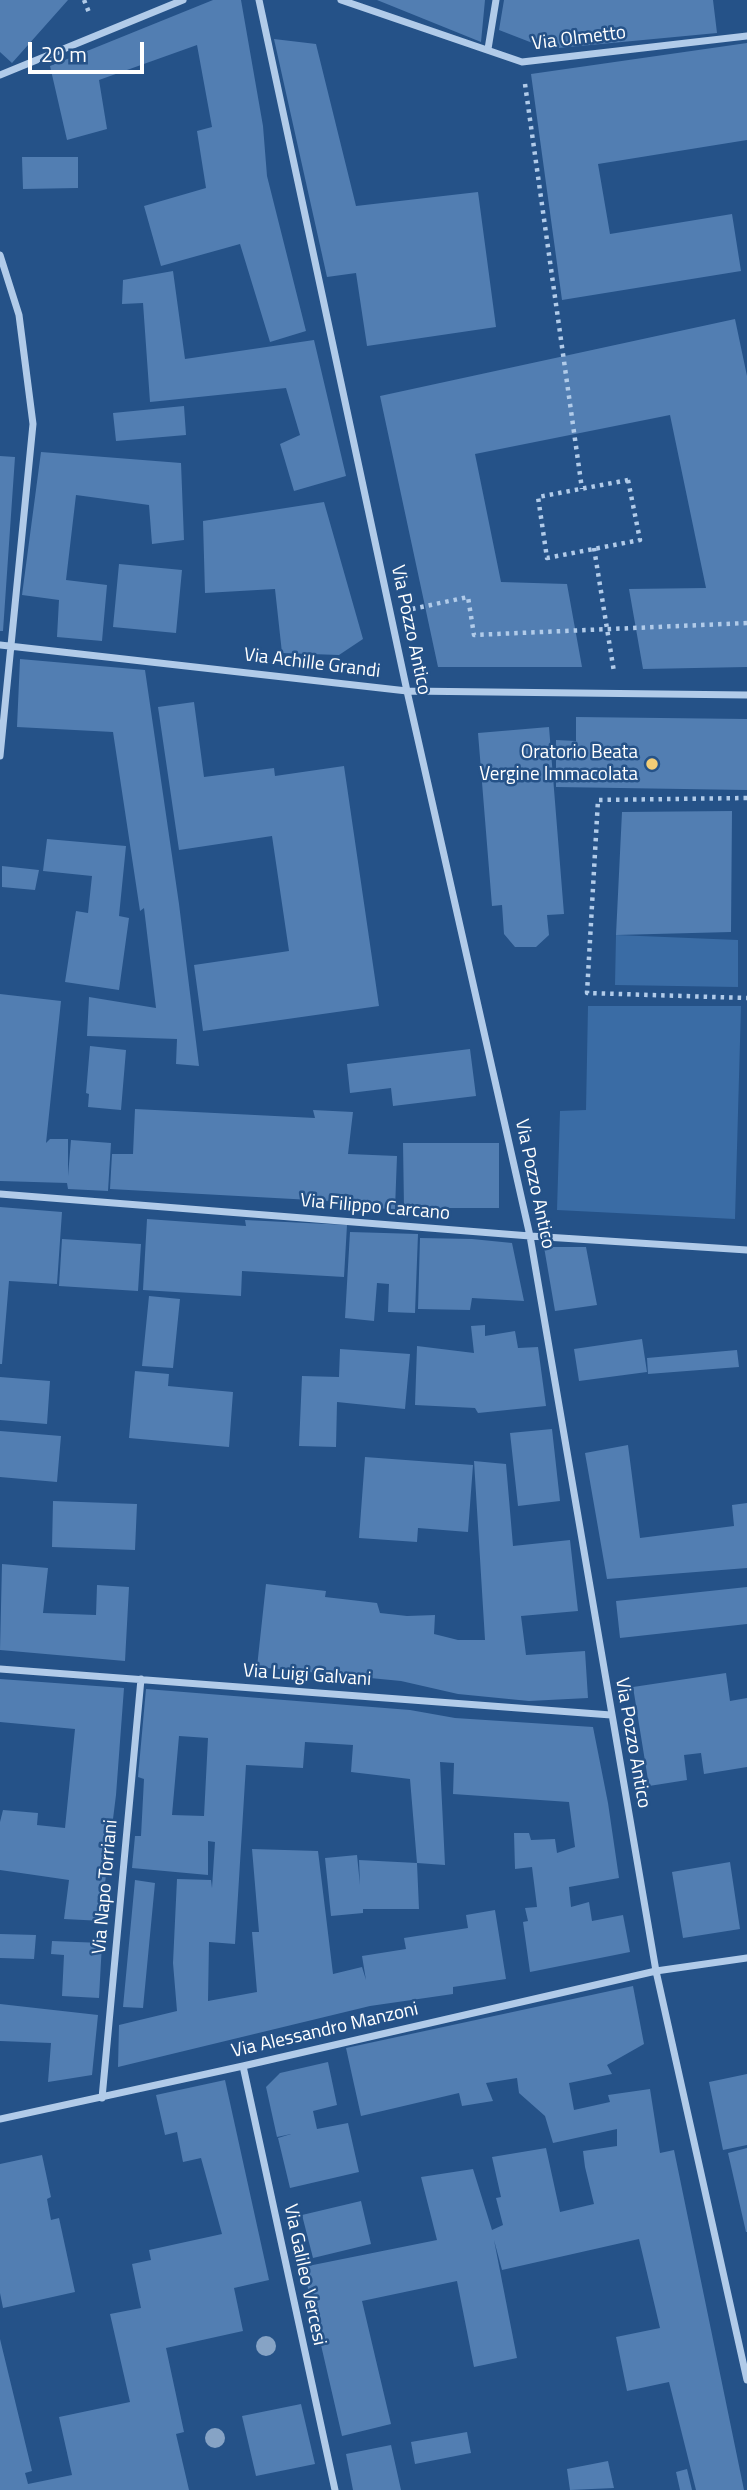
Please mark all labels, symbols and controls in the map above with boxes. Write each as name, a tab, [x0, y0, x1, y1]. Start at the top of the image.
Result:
street label: Via Olmetto	[531, 22, 627, 56]
scale bar	[32, 28, 147, 72]
text: 20 m	[41, 38, 87, 70]
street label: Via Pozzo Antico	[385, 563, 435, 697]
street label: Via Achille Grandi	[242, 644, 382, 684]
place label: Oratorio Beata Vergine Immacolata	[479, 742, 638, 786]
marker: Oratorio Beata Vergine Immacolata	[644, 756, 660, 772]
street label: Via Pozzo Antico	[509, 1117, 559, 1251]
street label: Via Filippo Carcano	[299, 1190, 451, 1226]
street label: Via Luigi Galvani	[242, 1660, 372, 1692]
street label: Via Pozzo Antico	[609, 1676, 655, 1810]
street label: Via Napo Torriani	[89, 1819, 123, 1955]
street label: Via Alessandro Manzoni	[229, 1998, 421, 2064]
street label: Via Galileo Vercesi	[278, 2202, 330, 2348]

